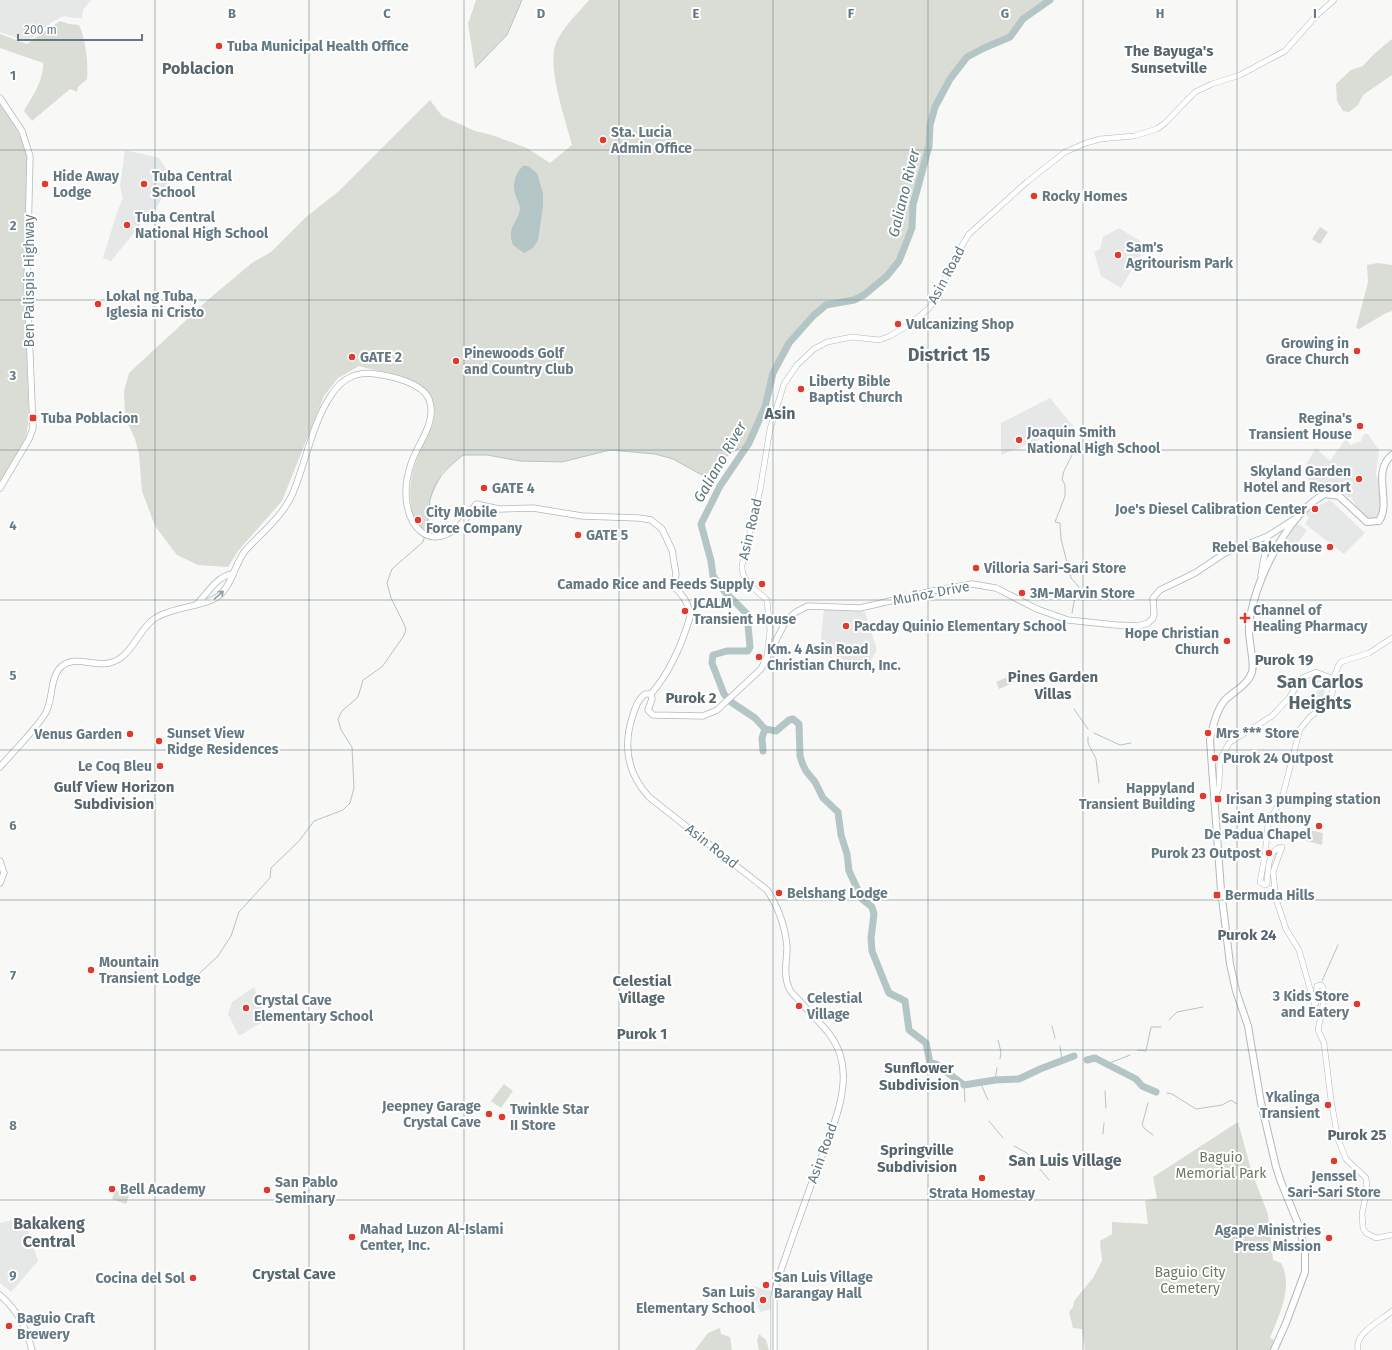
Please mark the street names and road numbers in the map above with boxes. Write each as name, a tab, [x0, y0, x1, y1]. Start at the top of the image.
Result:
street label: Ben Palispis Highway	[21, 214, 38, 348]
street label: Asin Road	[924, 244, 969, 307]
street label: Asin Road	[735, 497, 766, 562]
street label: Muñoz Drive	[891, 578, 971, 609]
street label: Asin Road	[682, 820, 742, 872]
street label: Asin Road	[804, 1121, 841, 1186]

